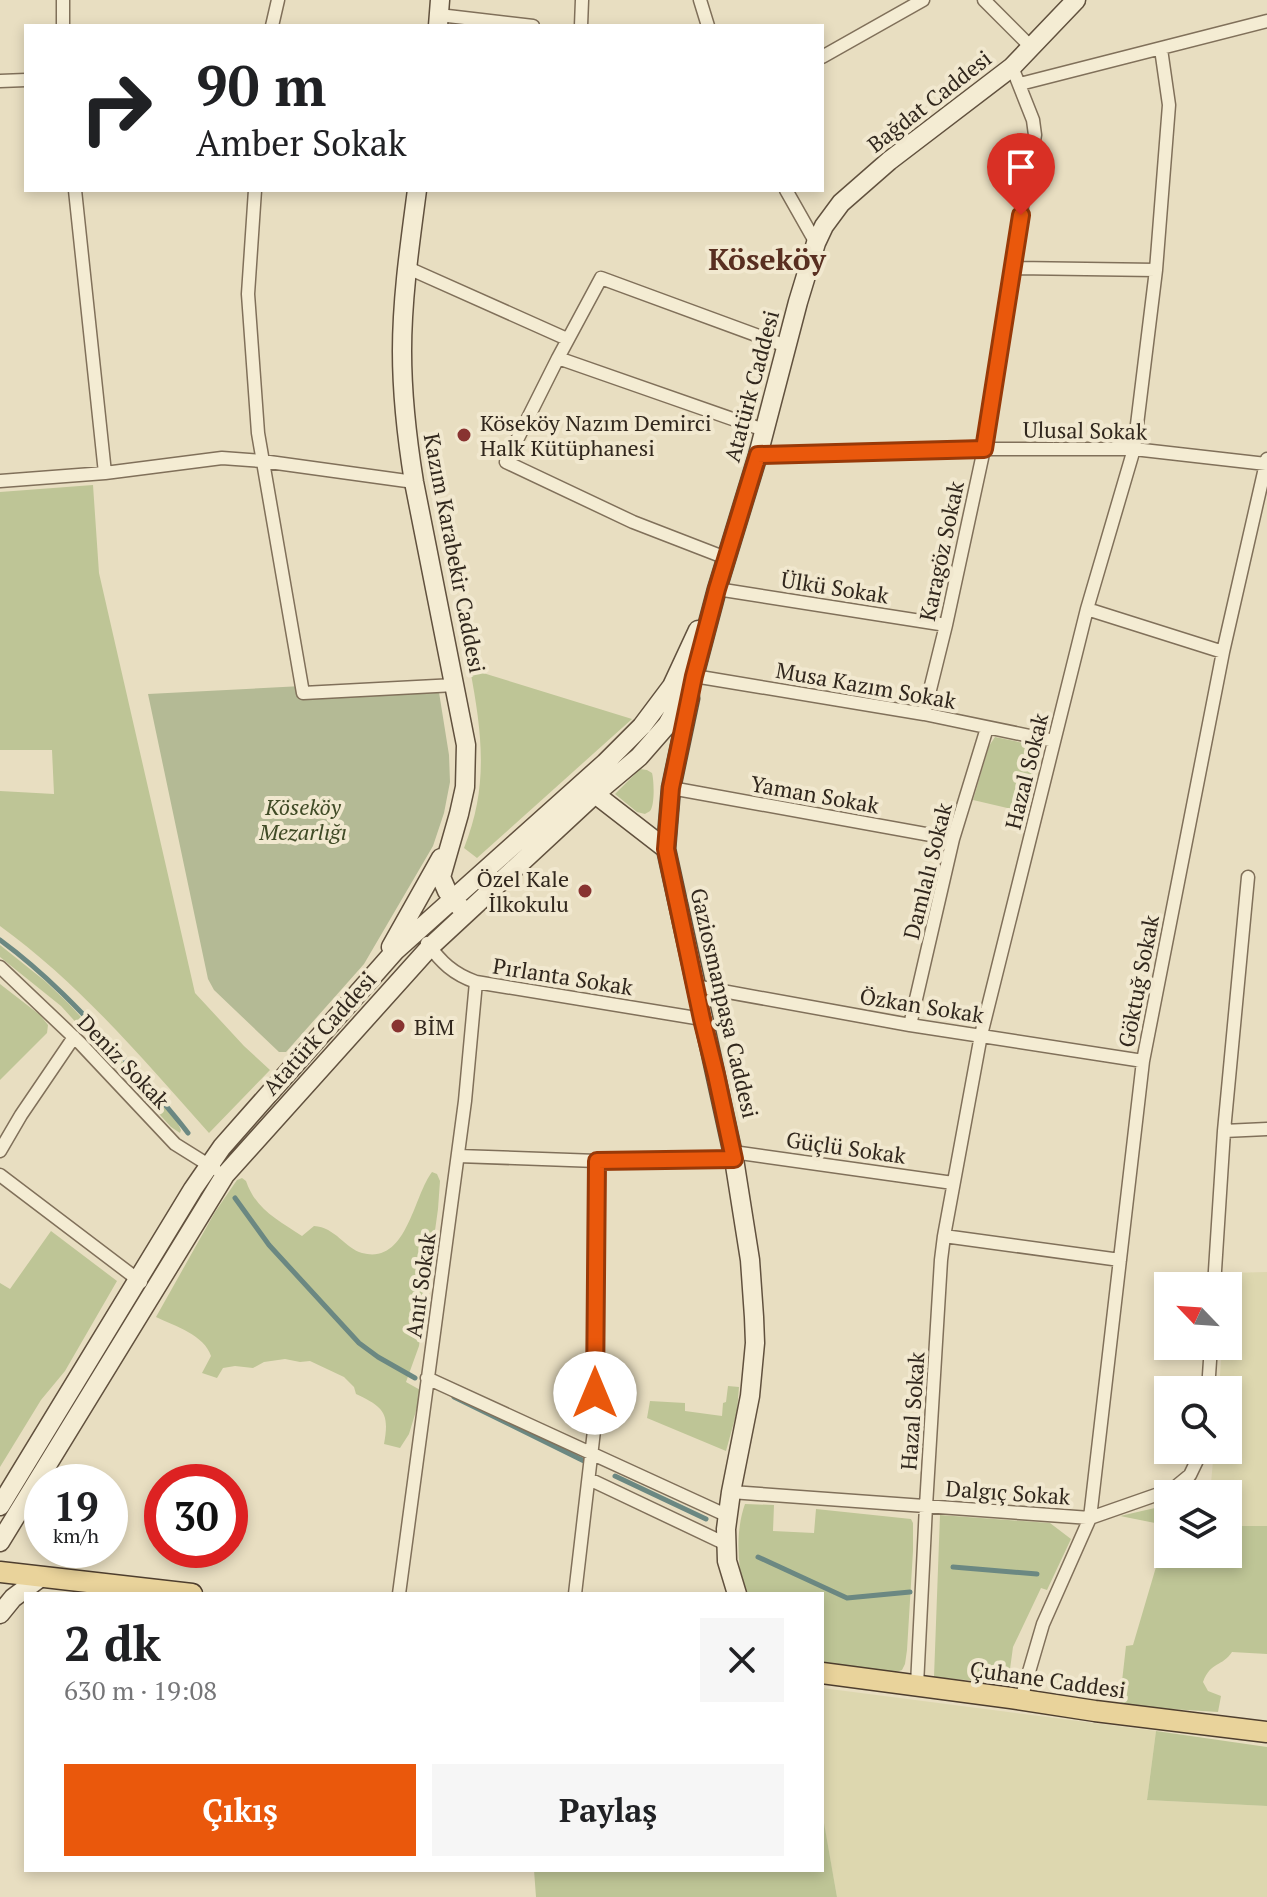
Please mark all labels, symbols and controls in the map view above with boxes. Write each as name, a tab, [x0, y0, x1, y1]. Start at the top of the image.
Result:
street label: Bağdat Caddesi	[861, 43, 997, 159]
text: 90 m	[196, 48, 326, 122]
icon: right	[64, 56, 168, 160]
text: Amber Sokak	[196, 119, 407, 166]
pin	[987, 133, 1055, 215]
icon: arrive	[999, 145, 1043, 189]
district label: Köseköy	[708, 239, 827, 279]
street label: Atatürk Caddesi	[717, 307, 785, 465]
place label: Köseköy Nazım Demirci Halk Kütüphanesi	[480, 408, 712, 462]
street label: Ulusal Sokak	[1023, 414, 1148, 446]
marker: Köseköy Nazım Demirci Halk Kütüphanesi	[455, 426, 473, 444]
street label: Kazım Karabekir Caddesi	[418, 431, 492, 675]
street label: Karagöz Sokak	[912, 478, 970, 624]
street label: Ülkü Sokak	[779, 564, 891, 610]
street label: Musa Kazım Sokak	[774, 655, 959, 715]
street label: Hazal Sokak	[998, 709, 1055, 832]
street label: Yaman Sokak	[749, 768, 882, 820]
park label: Köseköy Mezarlığı	[258, 792, 347, 846]
street label: Damlalı Sokak	[896, 799, 958, 942]
place label: Özel Kale İlkokulu	[477, 864, 569, 918]
marker: Özel Kale İlkokulu	[576, 882, 594, 900]
street label: Gaziosmanpaşa Caddesi	[684, 885, 766, 1121]
street label: Göktuğ Sokak	[1111, 912, 1165, 1050]
street label: Pırlanta Sokak	[491, 951, 636, 1001]
street label: Atatürk Caddesi	[256, 965, 382, 1101]
street label: Özkan Sokak	[858, 981, 987, 1029]
street label: Deniz Sokak	[72, 1008, 177, 1115]
place label: BİM	[414, 1012, 454, 1041]
marker: BİM	[389, 1017, 407, 1035]
street label: Güçlü Sokak	[784, 1124, 908, 1170]
street label: Anıt Sokak	[398, 1230, 442, 1340]
north arrow	[1154, 1272, 1242, 1360]
map controls	[1154, 1272, 1242, 1568]
street label: Hazal Sokak	[893, 1350, 931, 1471]
position arrow	[553, 1351, 637, 1435]
button: search	[1154, 1376, 1242, 1464]
speed limit sign: 30	[144, 1464, 248, 1568]
street label: Dalgıç Sokak	[945, 1473, 1072, 1511]
text: 19	[53, 1479, 99, 1532]
button: layers	[1154, 1480, 1242, 1568]
text: km/h	[53, 1522, 99, 1549]
text: 2 dk	[64, 1611, 161, 1675]
button: close	[700, 1618, 784, 1702]
street label: Çuhane Caddesi	[968, 1654, 1128, 1704]
text: 630 m · 19:08	[64, 1673, 217, 1707]
button: Çıkış	[64, 1764, 416, 1856]
button: Paylaş	[432, 1764, 784, 1856]

